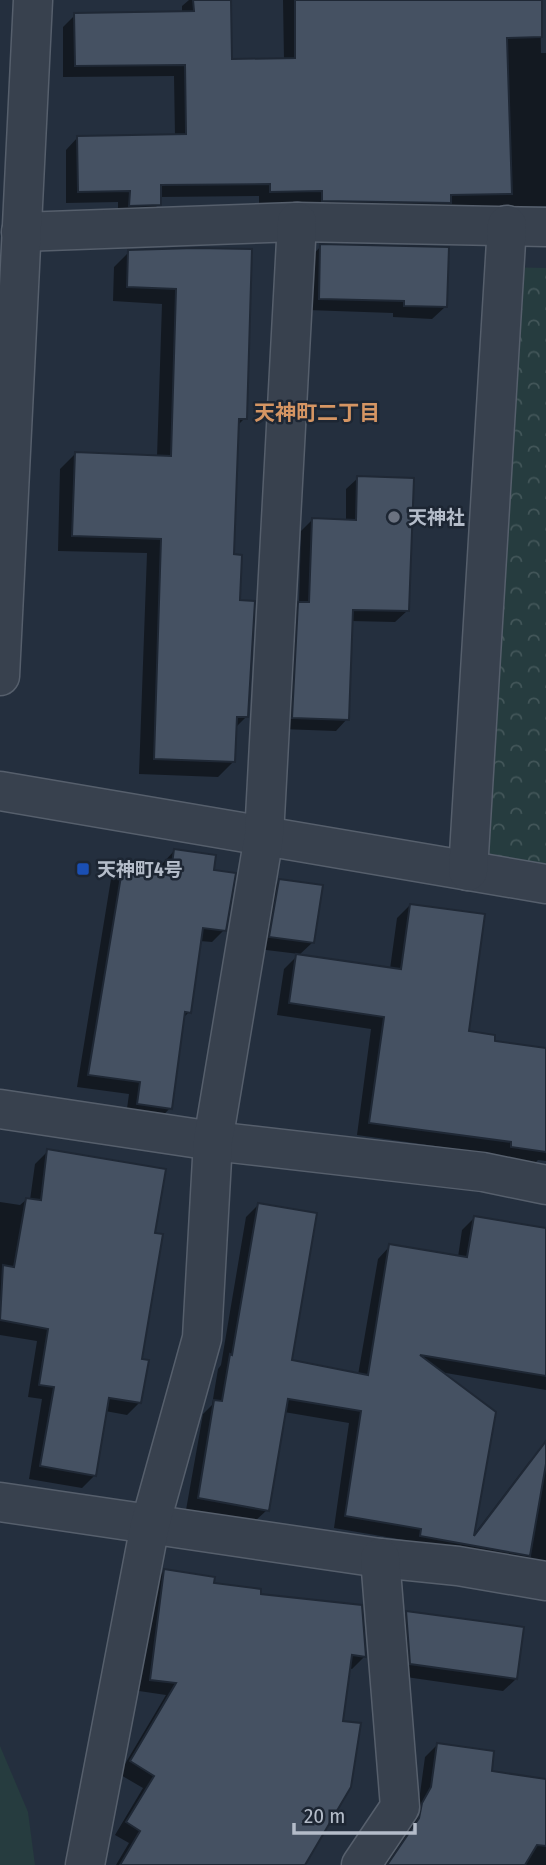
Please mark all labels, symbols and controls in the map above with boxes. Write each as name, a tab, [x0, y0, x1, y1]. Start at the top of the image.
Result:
district label: 天神町二丁目	[254, 400, 380, 426]
place label: 天神社	[408, 506, 465, 529]
marker: 天神社	[386, 509, 402, 525]
place label: 天神町4号	[97, 858, 183, 881]
marker: 天神町4号	[75, 861, 91, 877]
scale bar	[294, 1792, 415, 1836]
text: 20 m	[304, 1803, 345, 1829]

